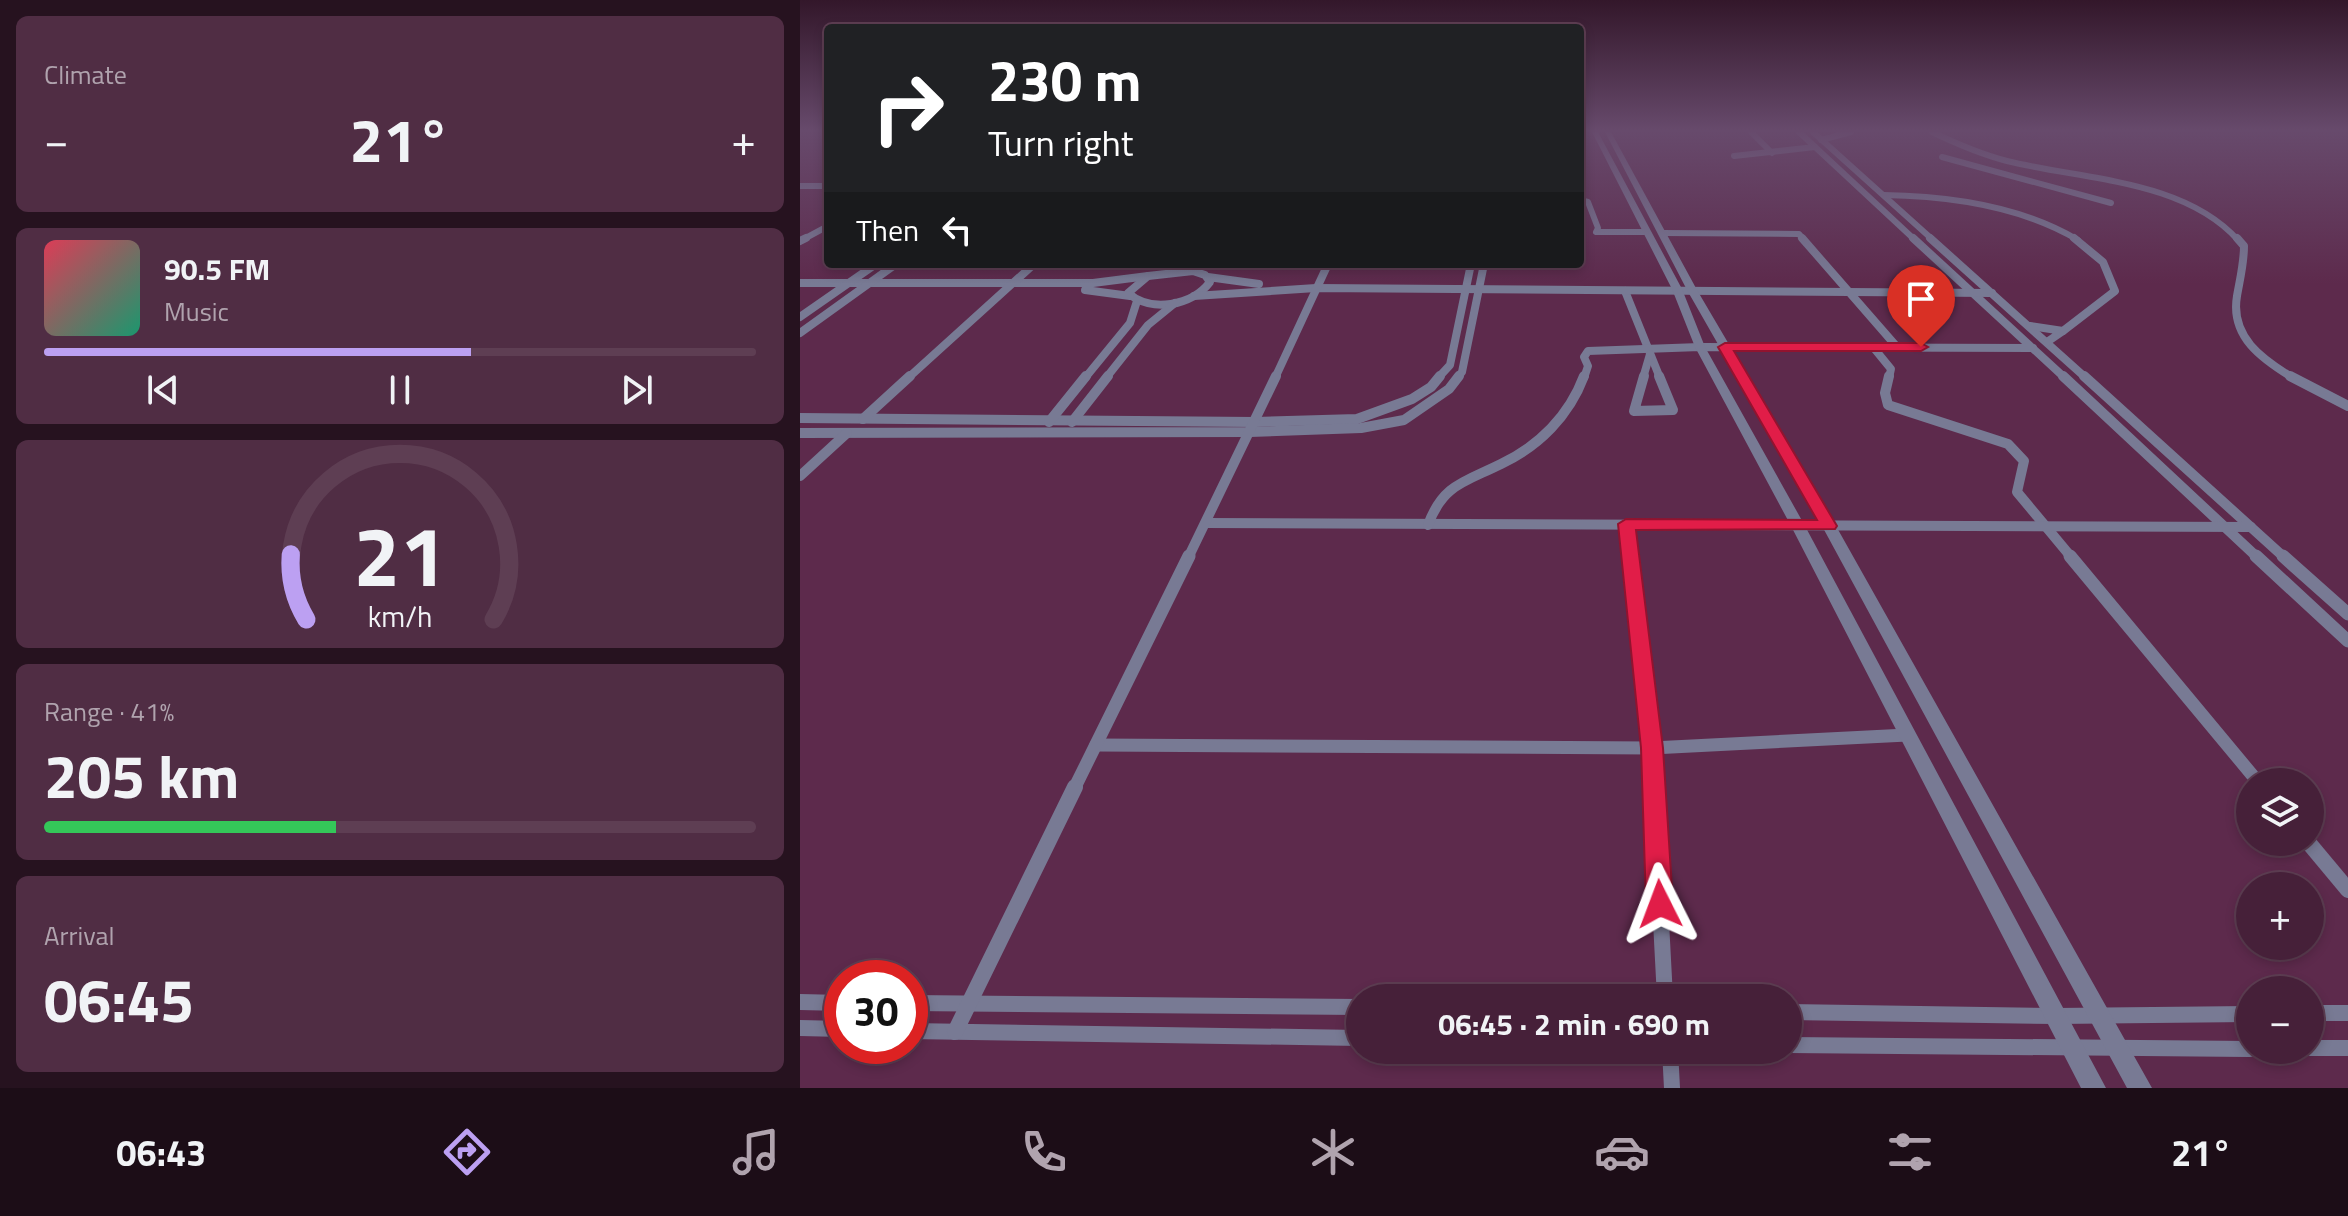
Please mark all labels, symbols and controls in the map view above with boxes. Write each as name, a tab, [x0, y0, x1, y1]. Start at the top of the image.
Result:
text: 230 m	[988, 38, 1141, 123]
text: Climate	[44, 55, 127, 94]
icon: right	[856, 56, 960, 160]
text: 21°	[350, 94, 450, 185]
text: −	[44, 106, 69, 173]
text: +	[731, 106, 756, 173]
text: Turn right	[988, 115, 1133, 170]
text: Then	[856, 207, 919, 253]
icon: left	[935, 208, 979, 252]
text: 90.5 FM	[164, 246, 270, 292]
pin	[1887, 265, 1955, 347]
icon: arrive	[1899, 277, 1943, 321]
text: Music	[164, 292, 229, 331]
icon: previous	[141, 368, 185, 412]
icon: pause	[378, 368, 422, 412]
icon: next	[615, 368, 659, 412]
text: 21	[353, 492, 447, 618]
text: km/h	[368, 595, 432, 638]
text: Range · 41%	[44, 692, 174, 731]
text: 205 km	[44, 730, 239, 821]
map controls	[2236, 768, 2324, 1064]
button: layers	[2236, 768, 2324, 856]
position arrow	[1618, 862, 1702, 946]
button: +	[2236, 872, 2324, 960]
text: Arrival	[44, 916, 115, 955]
text: 06:45	[44, 954, 194, 1045]
speed limit sign: 30	[824, 960, 928, 1064]
button: −	[2236, 976, 2324, 1064]
text: 06:45 · 2 min · 690 m	[1438, 1001, 1710, 1047]
icon: directions	[439, 1124, 495, 1180]
icon: music	[728, 1124, 784, 1180]
icon: phone	[1016, 1124, 1072, 1180]
icon: climate	[1305, 1124, 1361, 1180]
icon: car	[1594, 1124, 1650, 1180]
icon: filters	[1882, 1124, 1938, 1180]
text: 06:43	[116, 1125, 206, 1180]
text: 21°	[2171, 1125, 2232, 1180]

